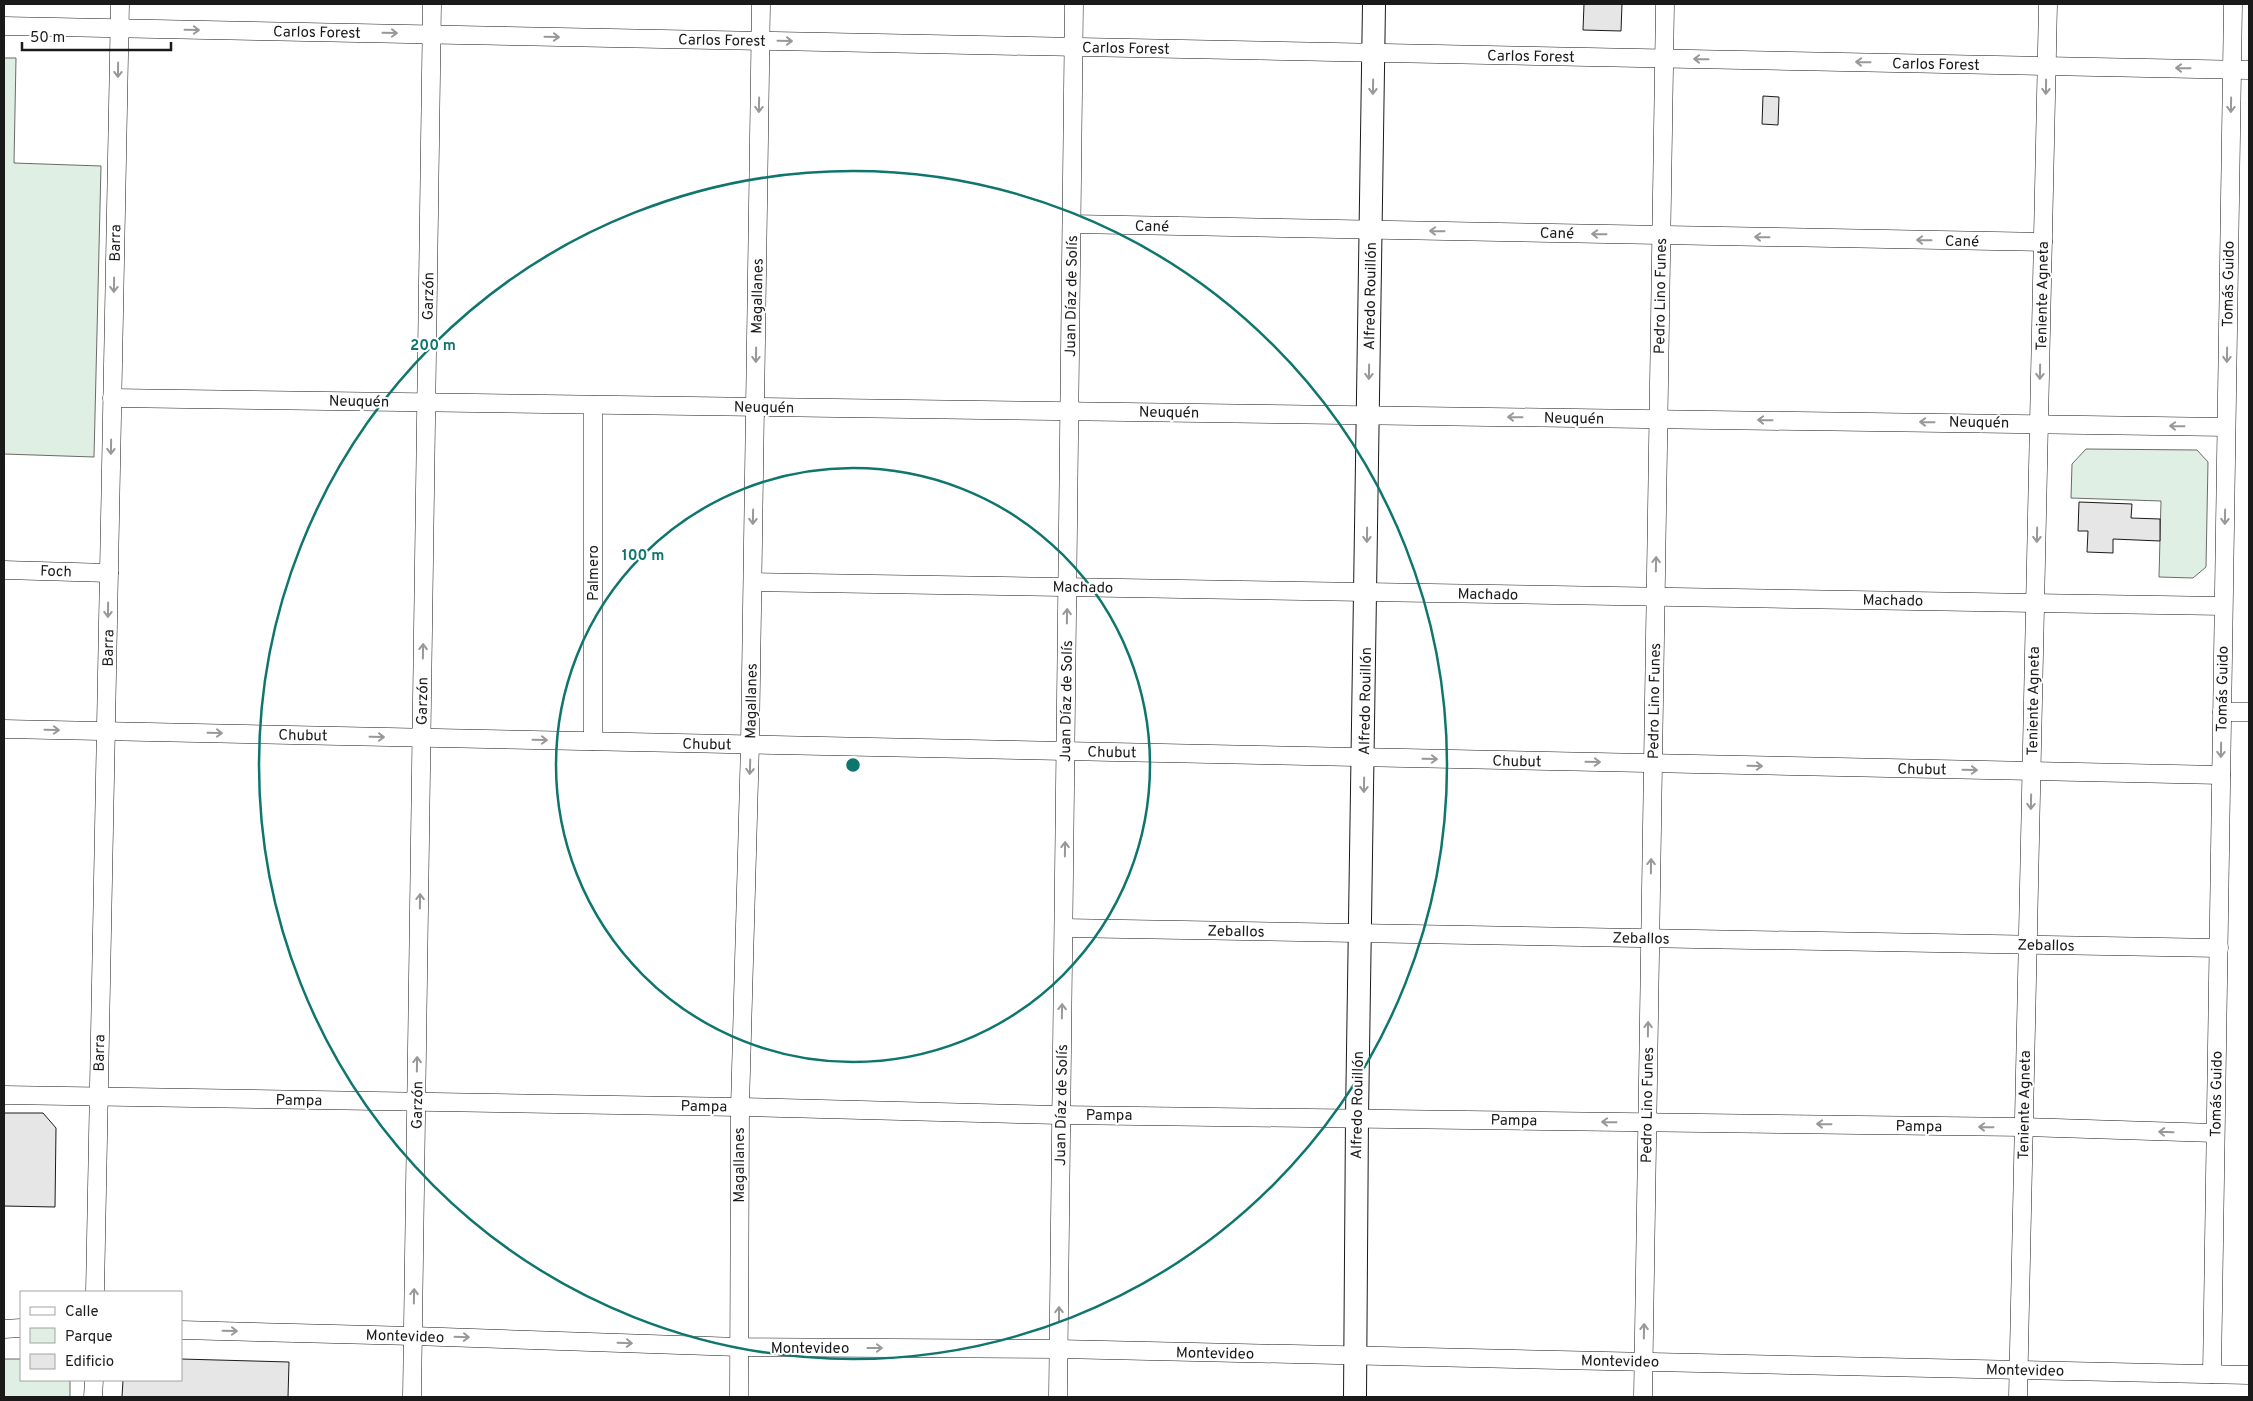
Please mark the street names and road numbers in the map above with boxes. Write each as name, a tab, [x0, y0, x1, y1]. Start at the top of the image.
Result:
street label: Carlos Forest	[273, 23, 361, 44]
street label: Carlos Forest	[678, 31, 766, 52]
street label: Carlos Forest	[1082, 39, 1170, 60]
street label: Carlos Forest	[1487, 47, 1575, 68]
street label: Carlos Forest	[1892, 55, 1980, 76]
street label: Cané	[1135, 218, 1169, 237]
street label: Barra	[107, 224, 126, 262]
street label: Cané	[1540, 225, 1574, 244]
street label: Cané	[1945, 233, 1979, 252]
street label: Juan Díaz de Solís	[1062, 235, 1083, 357]
street label: Pedro Lino Funes	[1651, 238, 1672, 354]
street label: Teniente Agneta	[2033, 241, 2054, 351]
street label: Tomás Guido	[2219, 241, 2240, 327]
street label: Alfredo Rouillón	[1361, 242, 1382, 350]
street label: Magallanes	[748, 258, 769, 334]
street label: Garzón	[420, 272, 439, 320]
street label: Neuquén	[329, 392, 389, 413]
street label: Neuquén	[734, 398, 794, 419]
street label: Neuquén	[1139, 403, 1199, 424]
street label: Neuquén	[1544, 409, 1604, 430]
street label: Neuquén	[1949, 413, 2009, 434]
street label: Palmero	[585, 545, 604, 601]
street label: Foch	[40, 562, 72, 583]
street label: Machado	[1052, 578, 1113, 599]
street label: Machado	[1457, 585, 1518, 606]
street label: Machado	[1862, 591, 1923, 612]
street label: Barra	[100, 629, 119, 667]
street label: Juan Díaz de Solís	[1057, 640, 1078, 762]
street label: Pedro Lino Funes	[1645, 643, 1666, 759]
street label: Teniente Agneta	[2024, 646, 2045, 756]
street label: Tomás Guido	[2213, 646, 2234, 732]
street label: Alfredo Rouillón	[1356, 647, 1377, 755]
street label: Magallanes	[742, 663, 763, 739]
street label: Garzón	[414, 677, 433, 725]
street label: Chubut	[278, 727, 328, 746]
street label: Chubut	[682, 736, 732, 755]
street label: Chubut	[1087, 744, 1137, 763]
street label: Chubut	[1492, 753, 1542, 772]
street label: Chubut	[1897, 761, 1947, 780]
street label: Zeballos	[1207, 923, 1265, 942]
street label: Zeballos	[1612, 930, 1670, 949]
street label: Zeballos	[2017, 937, 2075, 956]
street label: Barra	[91, 1034, 110, 1072]
street label: Juan Díaz de Solís	[1052, 1044, 1073, 1166]
street label: Pedro Lino Funes	[1638, 1047, 1659, 1163]
street label: Teniente Agneta	[2015, 1050, 2036, 1160]
street label: Alfredo Rouillón	[1348, 1051, 1369, 1159]
street label: Tomás Guido	[2207, 1051, 2228, 1137]
street label: Garzón	[409, 1081, 428, 1129]
street label: Pampa	[275, 1092, 322, 1111]
street label: Pampa	[680, 1098, 727, 1117]
street label: Pampa	[1086, 1107, 1132, 1126]
street label: Pampa	[1490, 1112, 1537, 1131]
street label: Pampa	[1895, 1118, 1942, 1137]
street label: Magallanes	[731, 1127, 750, 1203]
street label: Montevideo	[365, 1327, 445, 1348]
street label: Montevideo	[771, 1340, 849, 1359]
street label: Montevideo	[1176, 1344, 1254, 1365]
street label: Montevideo	[1581, 1352, 1659, 1373]
street label: Montevideo	[1986, 1361, 2064, 1382]

